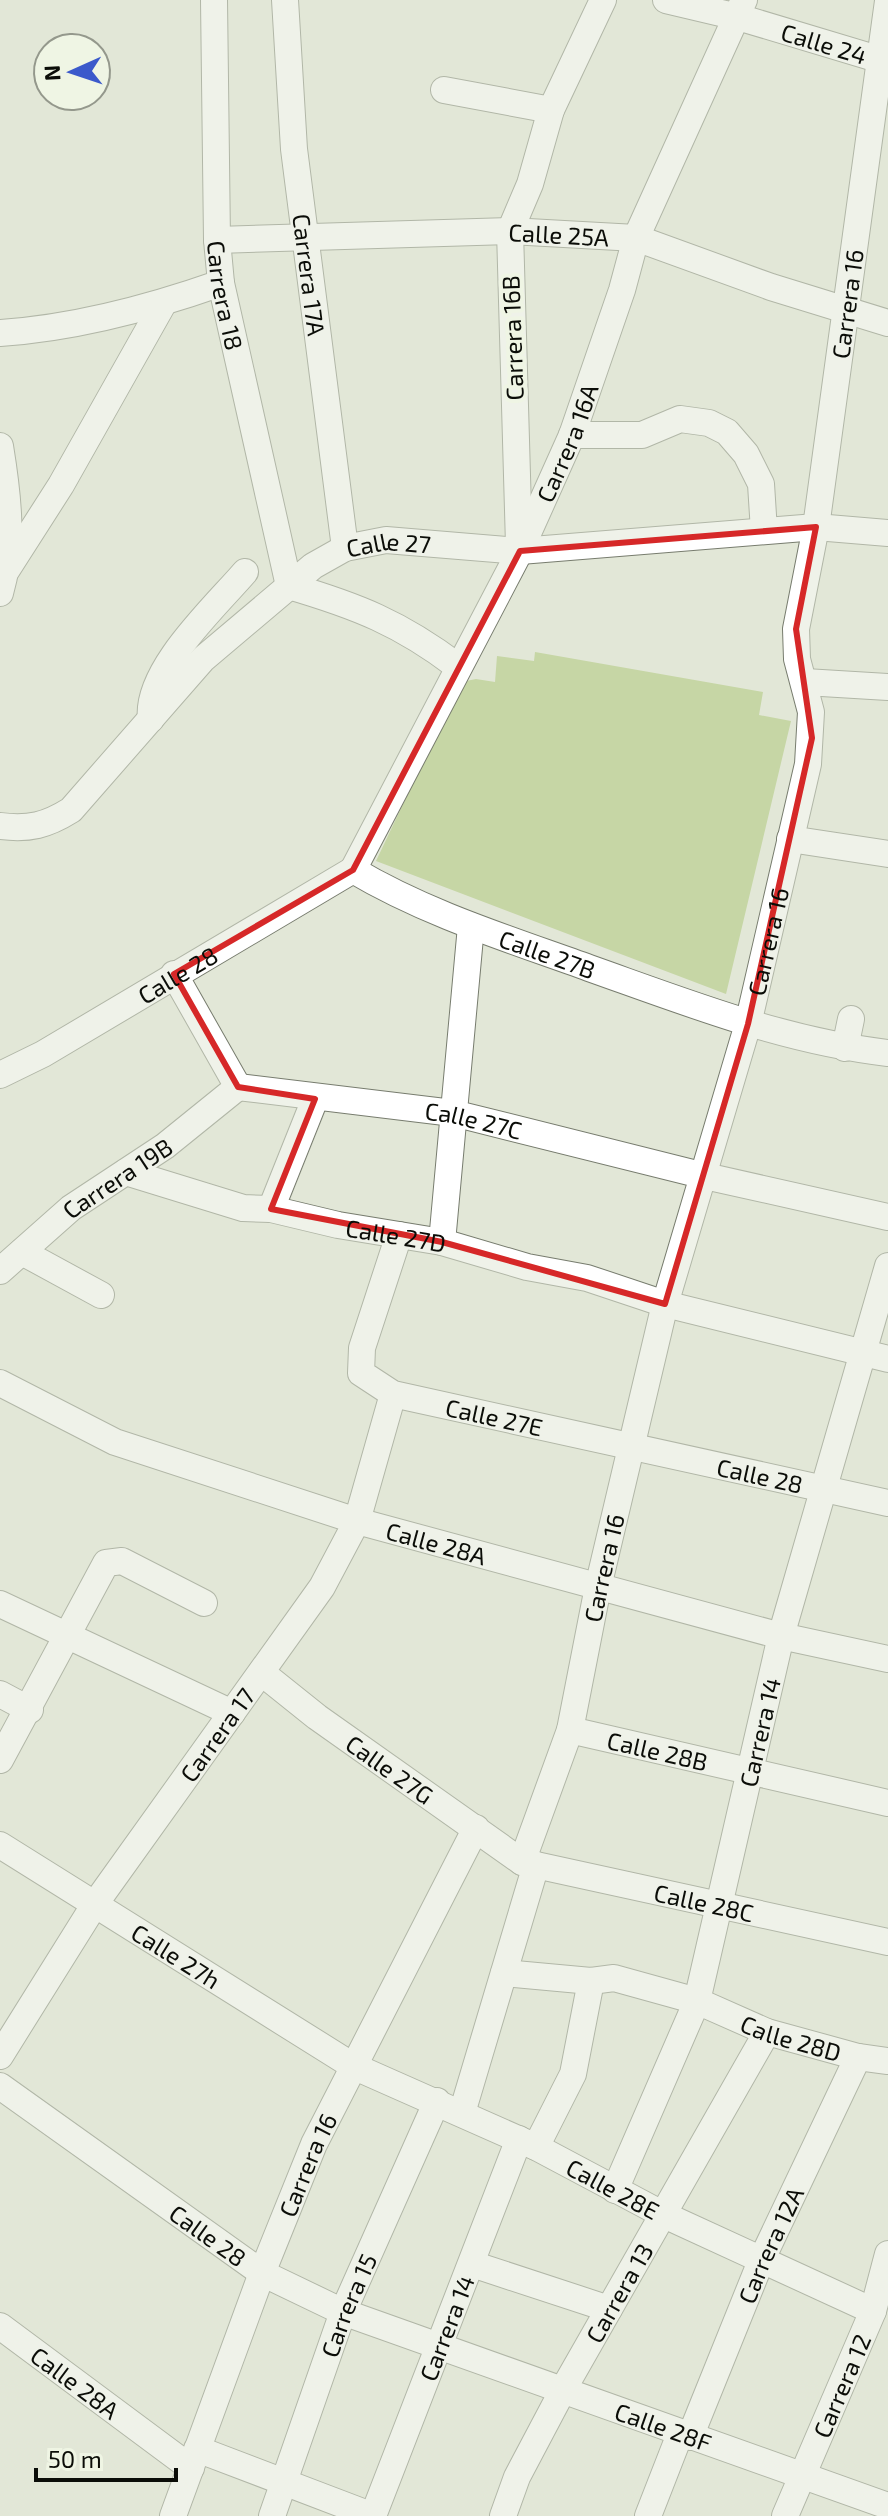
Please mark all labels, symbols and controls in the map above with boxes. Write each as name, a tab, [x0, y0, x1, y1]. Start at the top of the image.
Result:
street label: Calle 24	[778, 16, 870, 69]
north arrow	[32, 32, 112, 112]
text: N	[38, 64, 64, 82]
street label: Carrera 17A	[288, 212, 332, 338]
street label: Calle 25A	[508, 216, 610, 251]
street label: Carrera 18	[203, 239, 250, 353]
street label: Carrera 16	[825, 247, 868, 360]
street label: Carrera 16B	[495, 275, 529, 401]
street label: Carrera 16A	[529, 380, 603, 506]
street label: Calle 27	[344, 526, 432, 562]
street label: Carrera 16	[741, 884, 794, 998]
street label: Calle 27B	[495, 923, 600, 984]
street label: Calle 28	[132, 940, 222, 1009]
street label: Calle 27C	[423, 1095, 525, 1144]
street label: Carrera 19B	[56, 1131, 177, 1224]
street label: Calle 27D	[344, 1212, 448, 1257]
street label: Calle 27E	[443, 1392, 546, 1441]
street label: Calle 28	[714, 1451, 806, 1498]
street label: Carrera 16	[577, 1511, 629, 1624]
street label: Calle 28A	[383, 1515, 490, 1570]
street label: Carrera 14	[732, 1675, 785, 1789]
street label: Carrera 17	[173, 1682, 260, 1787]
street label: Calle 28B	[605, 1725, 711, 1776]
street label: Calle 27G	[341, 1728, 439, 1810]
street label: Calle 28C	[652, 1877, 757, 1927]
street label: Calle 27h	[127, 1917, 226, 1994]
street label: Calle 28D	[736, 2008, 845, 2066]
street label: Carrera 16	[272, 2108, 342, 2221]
street label: Calle 28E	[562, 2152, 665, 2225]
street label: Carrera 12A	[731, 2182, 809, 2307]
street label: Calle 28	[164, 2198, 252, 2272]
street label: Carrera 13	[579, 2238, 658, 2347]
street label: Carrera 15	[314, 2249, 382, 2361]
street label: Carrera 14	[412, 2271, 480, 2385]
street label: Carrera 12	[806, 2329, 876, 2442]
street label: Calle 28A	[26, 2340, 125, 2424]
street label: Calle 28F	[611, 2396, 716, 2457]
scale bar	[36, 2432, 176, 2482]
text: 50 m	[48, 2444, 102, 2473]

